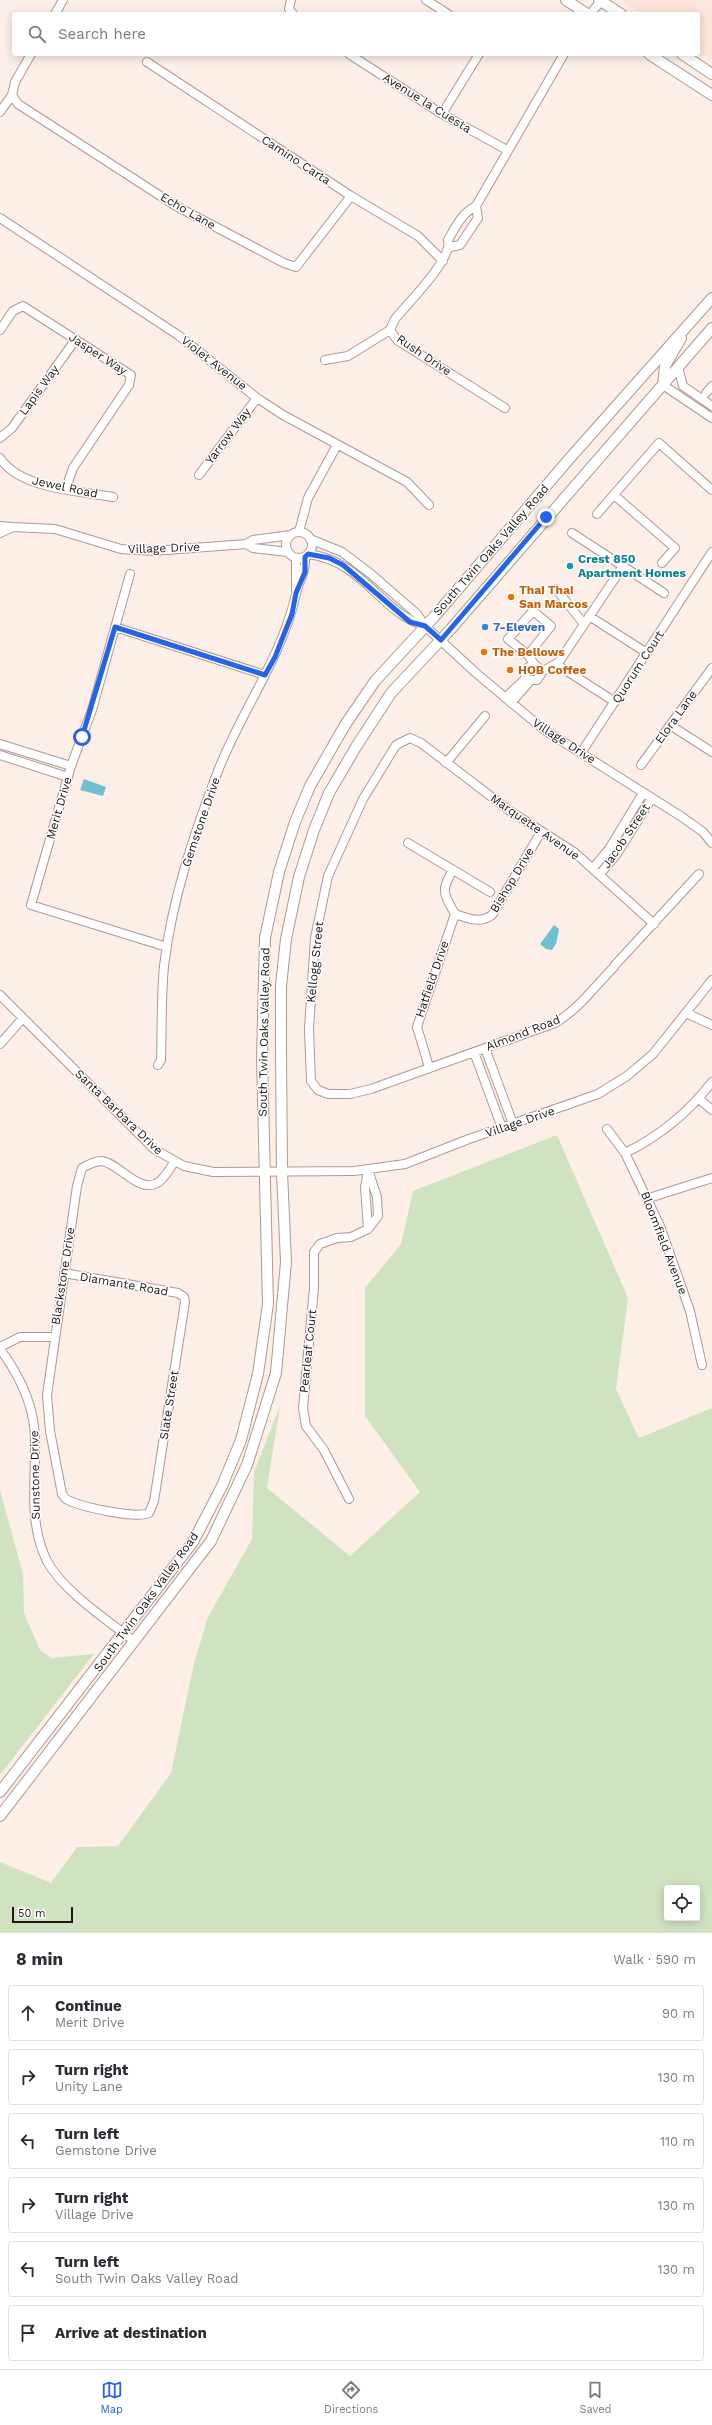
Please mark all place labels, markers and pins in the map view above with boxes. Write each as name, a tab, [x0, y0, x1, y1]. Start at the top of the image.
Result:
place label: Crest 850 Apartment Homes	[578, 552, 686, 580]
marker: Crest 850 Apartment Homes	[565, 561, 575, 571]
place label: Thai Thai San Marcos	[519, 583, 588, 611]
marker: Thai Thai San Marcos	[506, 592, 516, 602]
place label: 7-Eleven	[493, 620, 545, 634]
marker: 7-Eleven	[480, 622, 490, 632]
place label: The Bellows	[492, 645, 565, 659]
marker: The Bellows	[479, 647, 489, 657]
place label: HOB Coffee	[518, 663, 586, 677]
marker: HOB Coffee	[505, 665, 515, 675]

